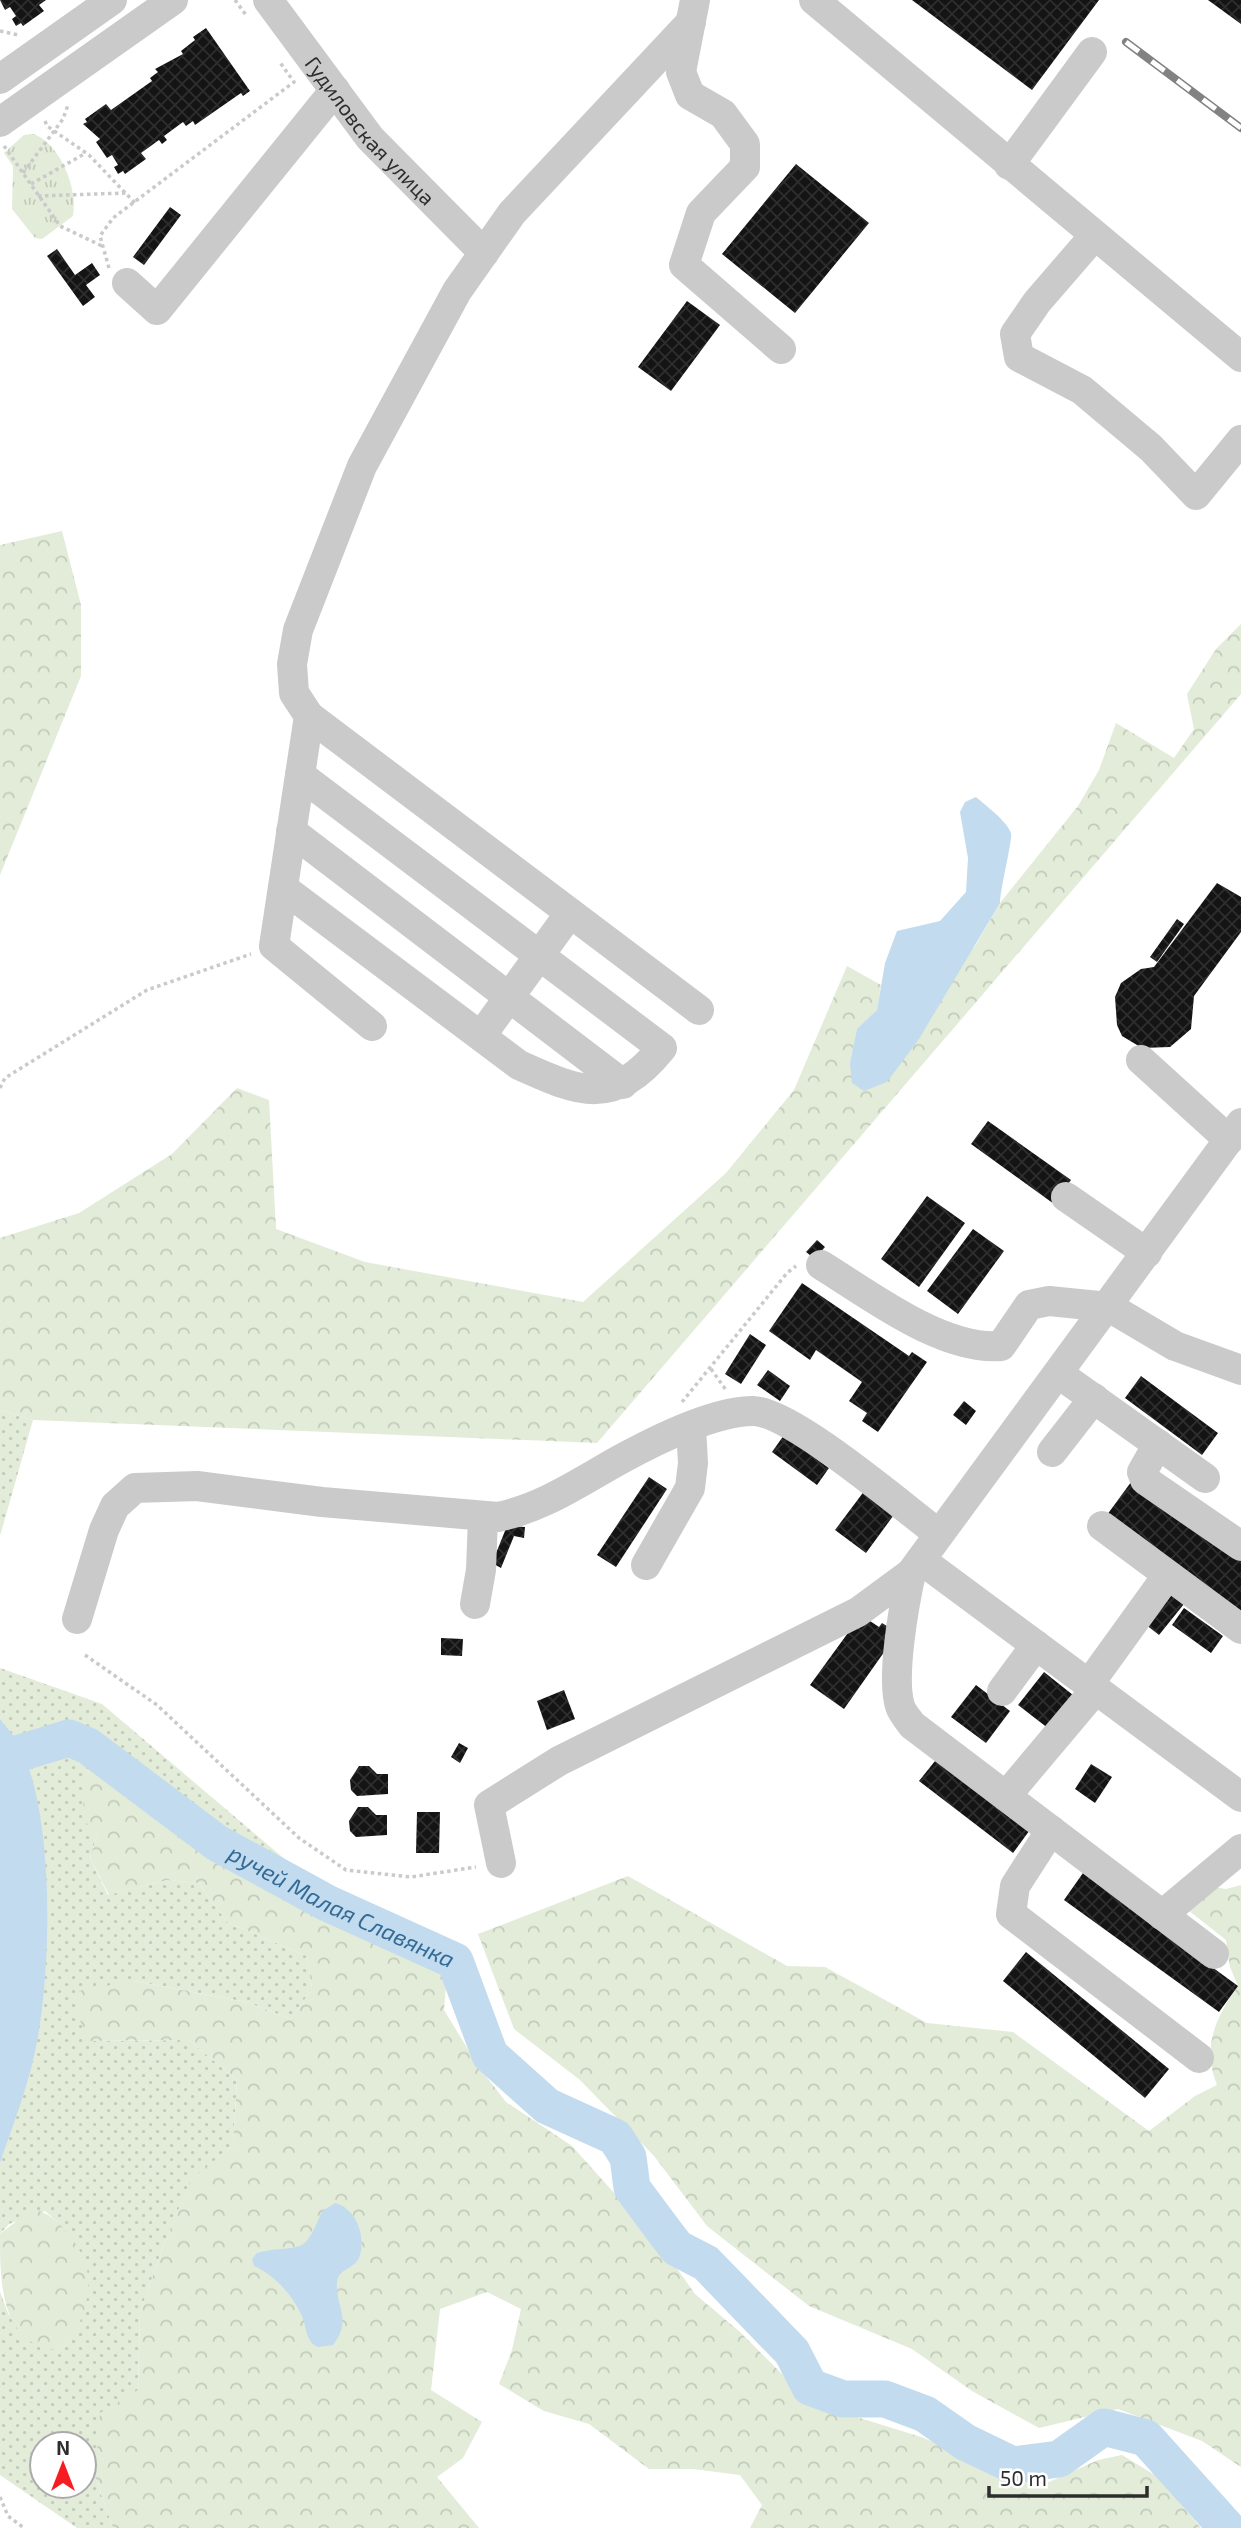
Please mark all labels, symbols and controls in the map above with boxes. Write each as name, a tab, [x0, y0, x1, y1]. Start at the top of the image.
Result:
street label: Гудиловская улица	[301, 51, 441, 209]
water label: ручей Малая Славянка	[224, 1838, 459, 1973]
north arrow	[28, 2430, 98, 2500]
text: N	[56, 2436, 70, 2459]
scale bar	[989, 2454, 1146, 2498]
text: 50 m	[1000, 2465, 1047, 2490]

